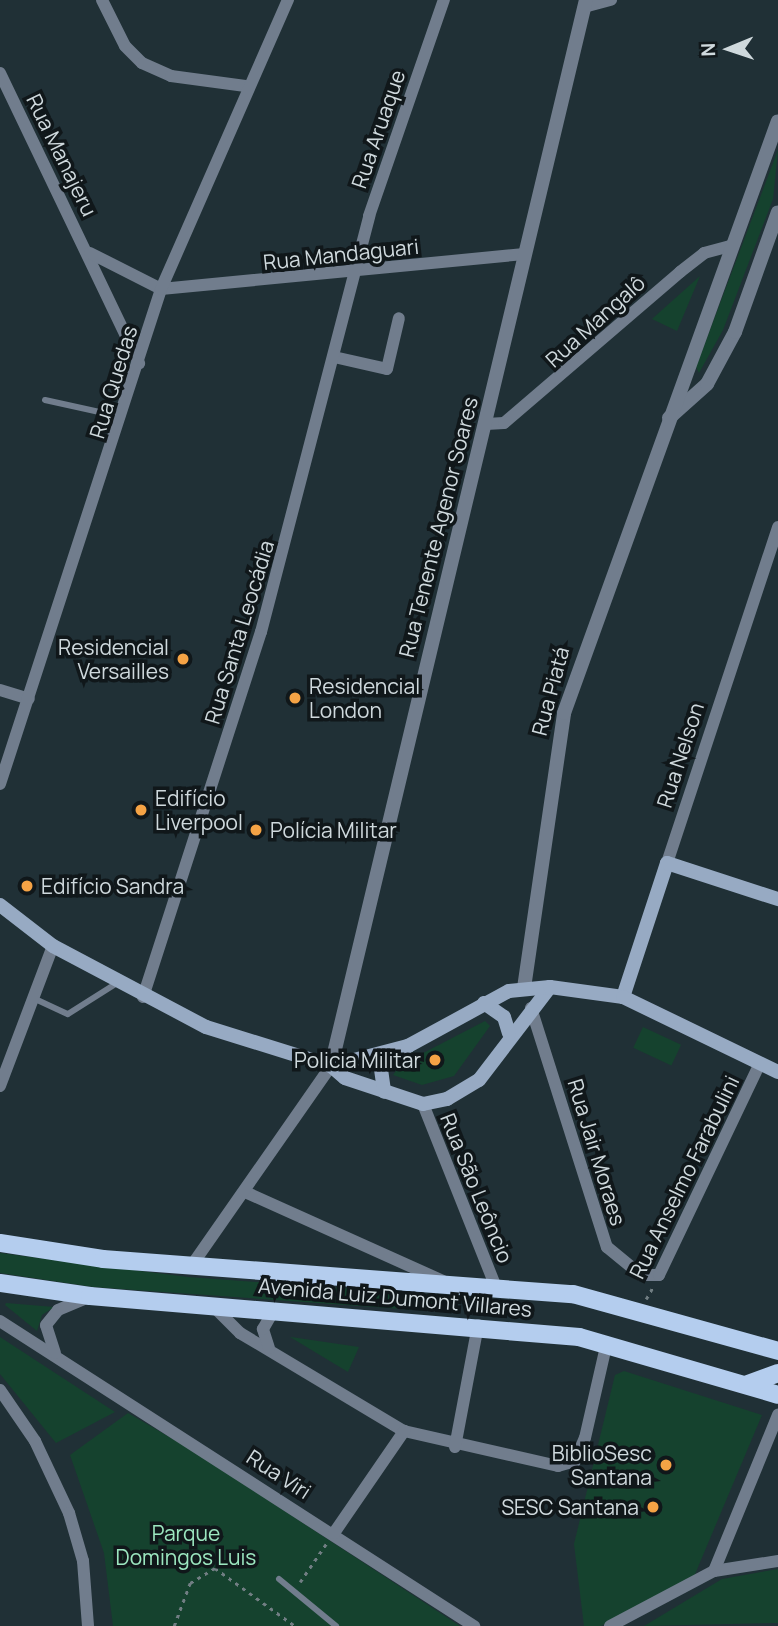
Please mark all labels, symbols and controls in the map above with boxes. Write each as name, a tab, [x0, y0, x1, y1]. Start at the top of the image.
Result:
north arrow	[694, 14, 764, 84]
text: N	[695, 42, 721, 57]
street label: Rua Aruaque	[346, 66, 410, 192]
street label: Rua Manajeru	[22, 90, 102, 220]
street label: Rua Mandaguari	[262, 233, 420, 275]
street label: Rua Mangalô	[540, 270, 650, 372]
street label: Rua Quedas	[84, 323, 142, 441]
street label: Rua Tenente Agenor Soares	[393, 394, 483, 660]
street label: Rua Santa Leocádia	[199, 537, 279, 727]
place label: Residencial Versailles	[58, 634, 169, 684]
street label: Rua Piatá	[526, 644, 574, 738]
marker: Residencial Versailles	[175, 651, 191, 667]
place label: Residencial London	[309, 673, 420, 723]
marker: Residencial London	[287, 690, 303, 706]
street label: Rua Nelson	[651, 699, 709, 811]
place label: Edifício Liverpool	[155, 785, 243, 835]
marker: Edifício Liverpool	[133, 802, 149, 818]
place label: Polícia Militar	[270, 817, 397, 843]
marker: Polícia Militar	[248, 822, 264, 838]
place label: Edifício Sandra	[41, 873, 184, 899]
marker: Edifício Sandra	[19, 878, 35, 894]
place label: Policia Militar	[294, 1047, 421, 1073]
marker: Policia Militar	[427, 1052, 443, 1068]
street label: Rua Anselmo Farabulini	[624, 1071, 744, 1283]
street label: Rua Jair Moraes	[563, 1076, 631, 1228]
street label: Rua São Leôncio	[435, 1109, 519, 1267]
street label: Avenida Luiz Dumont Villares	[257, 1272, 533, 1322]
place label: BiblioSesc Santana	[552, 1440, 652, 1490]
street label: Rua Viri	[242, 1444, 316, 1504]
marker: BiblioSesc Santana	[658, 1457, 674, 1473]
place label: SESC Santana	[501, 1494, 639, 1520]
marker: SESC Santana	[645, 1499, 661, 1515]
park label: Parque Domingos Luis	[116, 1520, 256, 1570]

